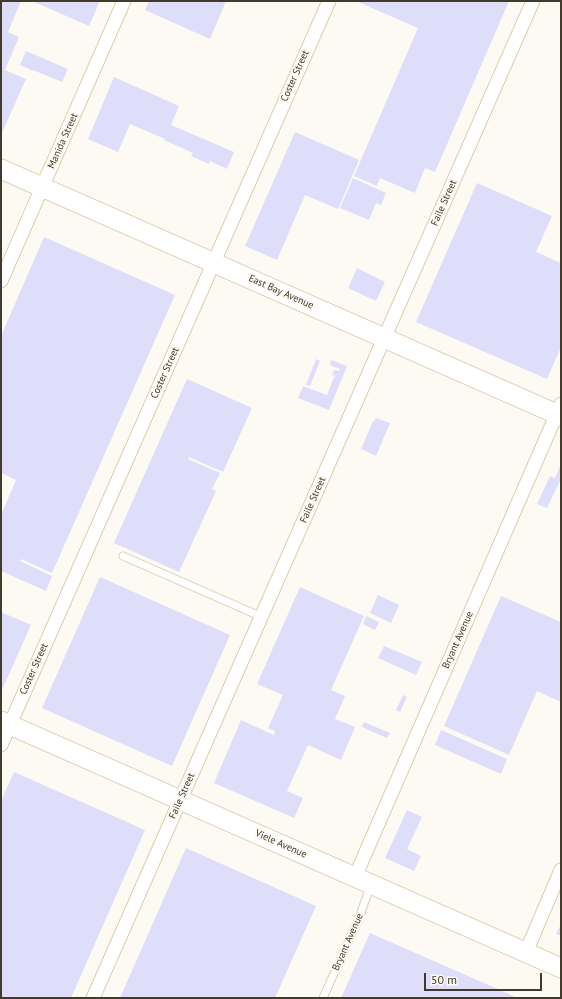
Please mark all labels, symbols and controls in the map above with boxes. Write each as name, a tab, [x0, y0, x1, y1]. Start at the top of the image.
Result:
street label: Coster Street	[278, 48, 312, 104]
street label: Manida Street	[45, 111, 81, 171]
street label: Faile Street	[429, 178, 459, 228]
street label: East Bay Avenue	[247, 272, 315, 312]
street label: Coster Street	[148, 345, 182, 401]
street label: Faile Street	[298, 475, 328, 525]
street label: Bryant Avenue	[440, 609, 476, 671]
street label: Coster Street	[17, 641, 51, 697]
street label: Faile Street	[167, 771, 197, 821]
street label: Viele Avenue	[253, 827, 309, 861]
street label: Bryant Avenue	[330, 911, 366, 973]
scale bar	[426, 965, 544, 991]
text: 50 m	[431, 972, 457, 987]

